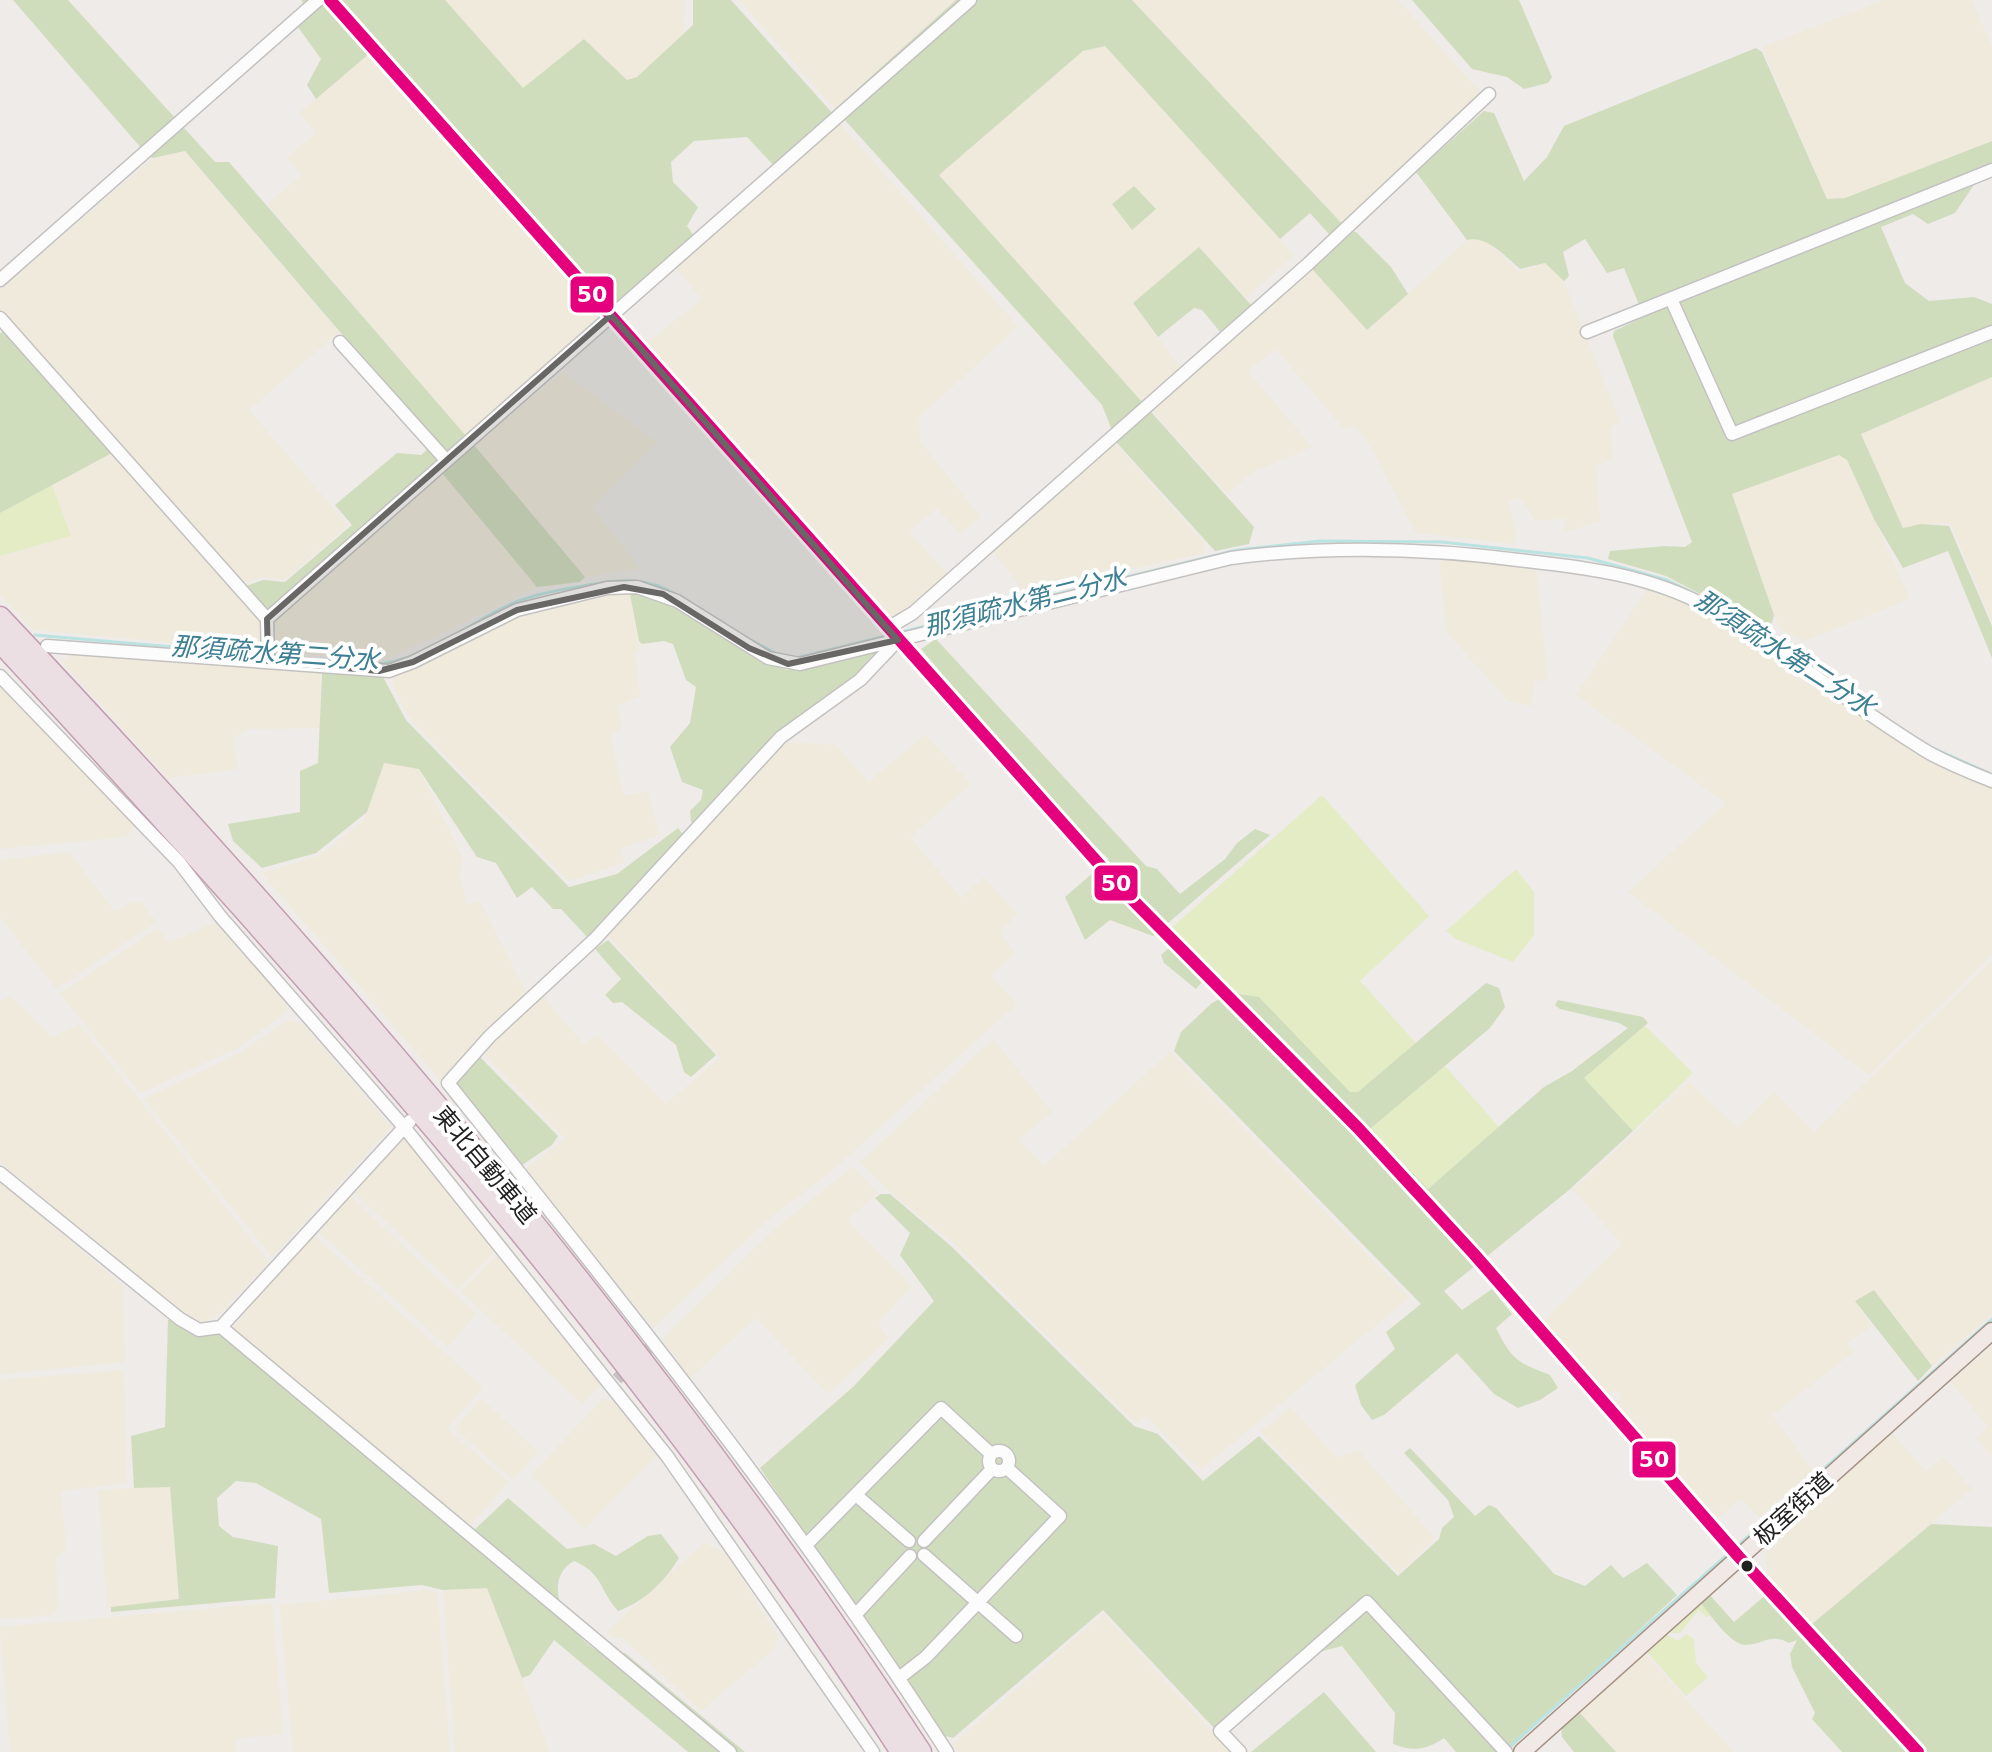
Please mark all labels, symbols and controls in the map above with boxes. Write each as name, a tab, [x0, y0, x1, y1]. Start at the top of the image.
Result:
line badge: 50	[569, 275, 615, 314]
text: 50	[577, 282, 607, 307]
water label: 那須疏水第二分水	[920, 562, 1132, 642]
water label: 那須疏水第二分水	[1690, 584, 1883, 724]
water label: 那須疏水第二分水	[170, 631, 383, 675]
line badge: 50	[1093, 864, 1139, 902]
text: 50	[1101, 871, 1131, 896]
street label: 東北自動車道	[428, 1101, 542, 1229]
line badge: 50	[1631, 1440, 1677, 1479]
text: 50	[1639, 1447, 1669, 1472]
street label: 板室街道	[1748, 1466, 1838, 1552]
unlabelled marker	[1739, 1558, 1755, 1574]

